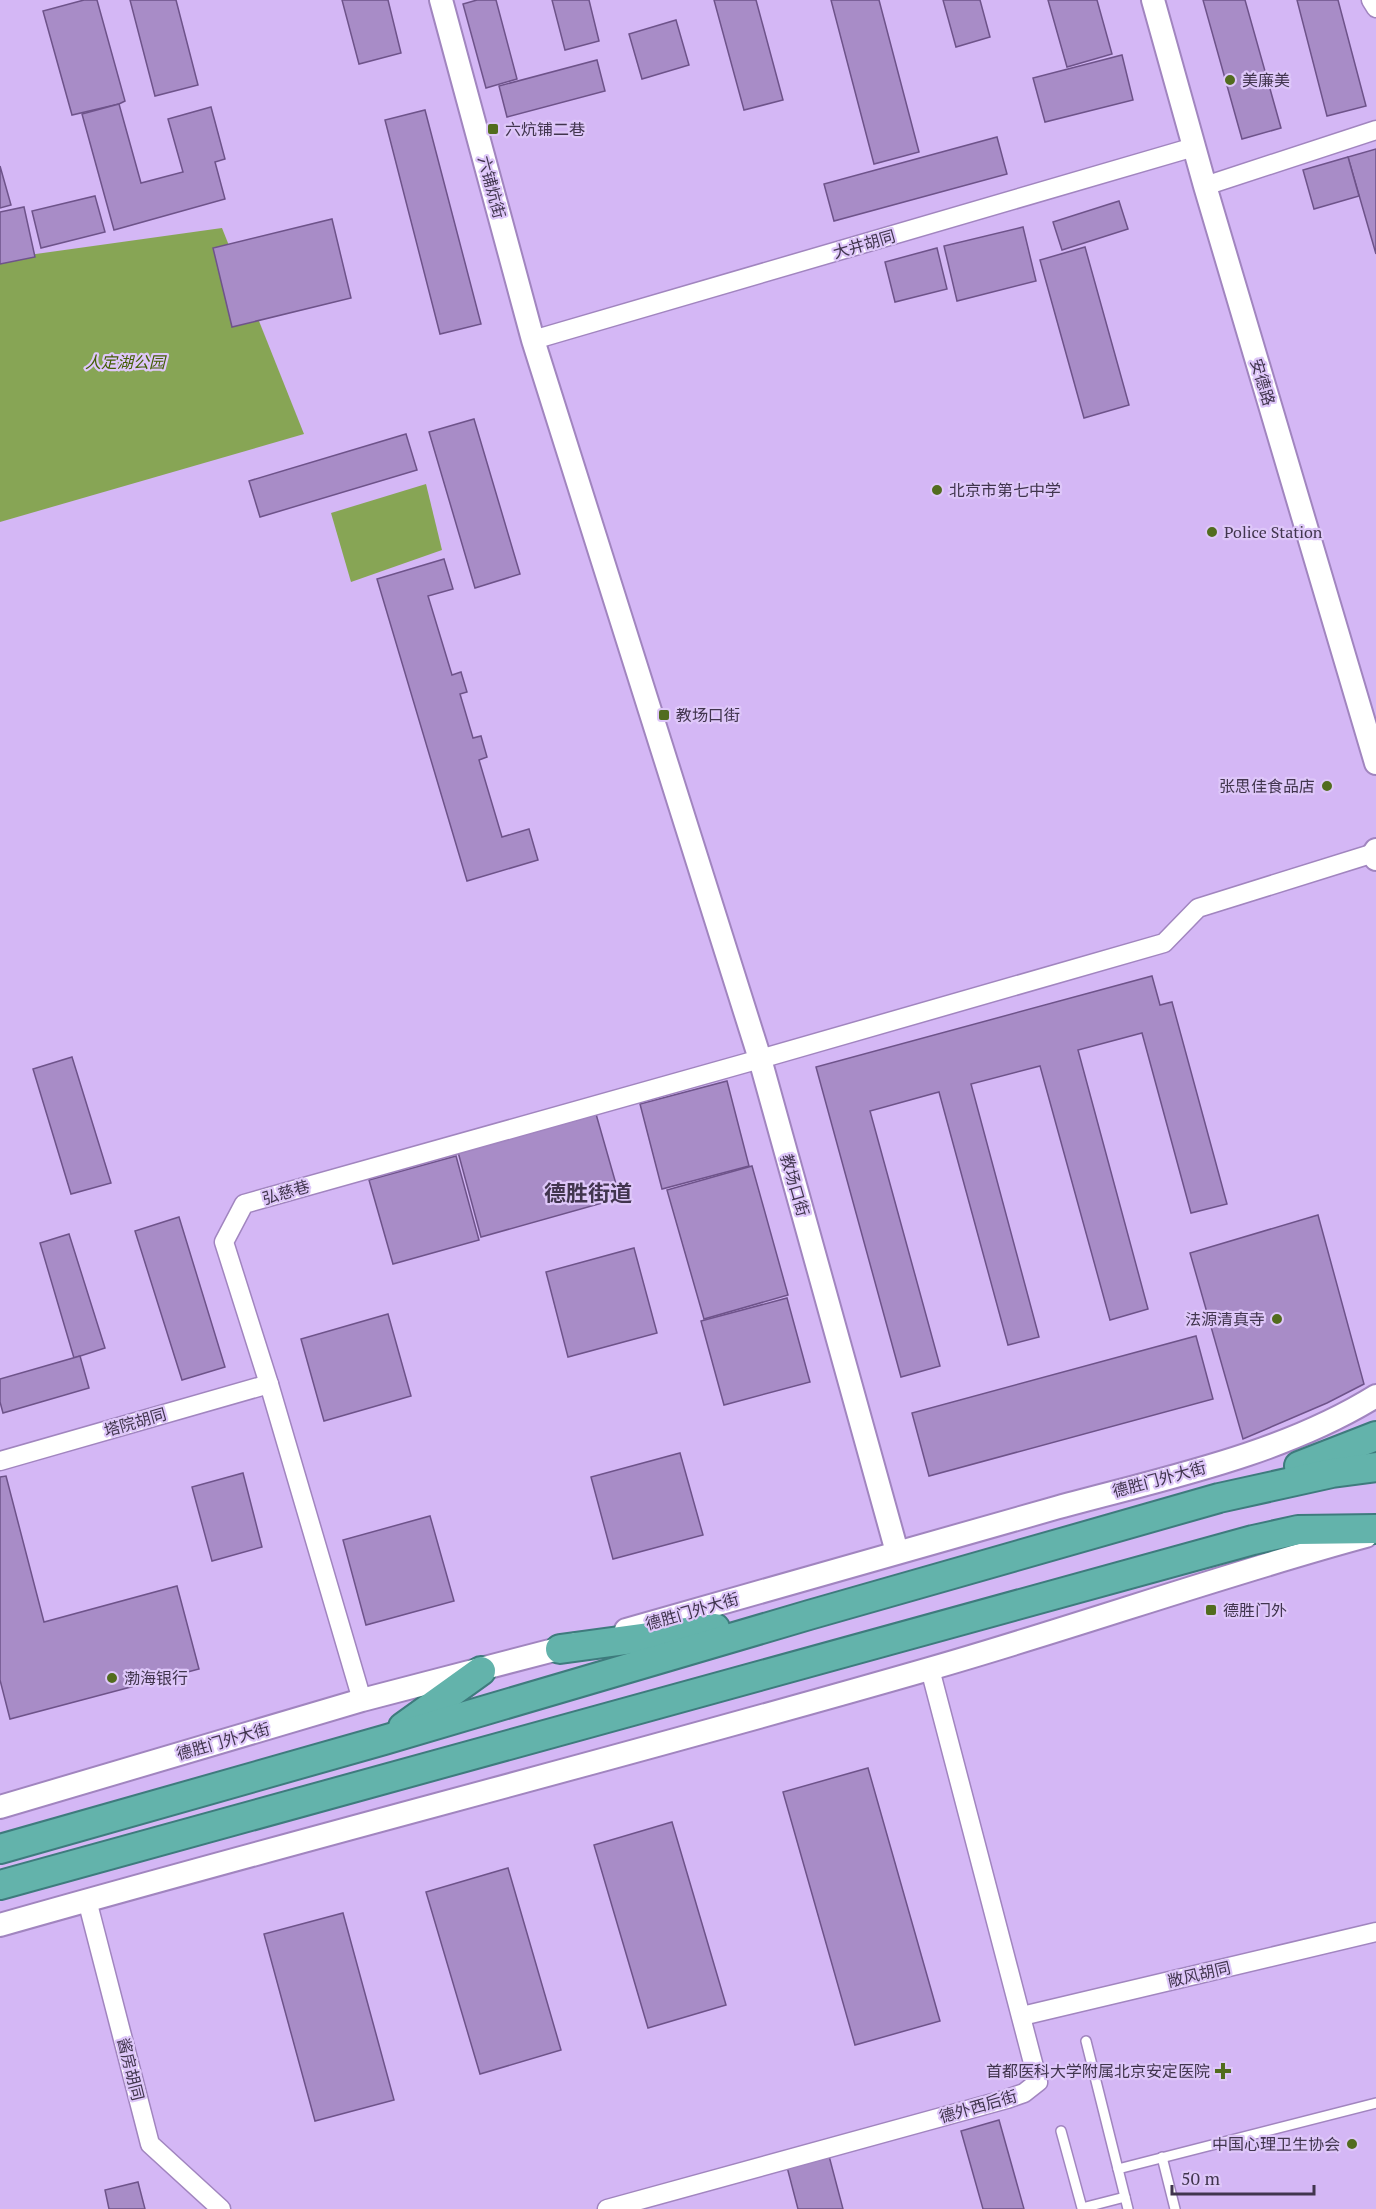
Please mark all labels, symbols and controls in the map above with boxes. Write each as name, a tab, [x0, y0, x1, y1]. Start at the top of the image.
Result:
place label: 美廉美	[1242, 69, 1290, 91]
marker: 美廉美	[1223, 73, 1237, 87]
place label: 六炕铺二巷	[505, 118, 585, 140]
marker: 六炕铺二巷	[486, 122, 500, 136]
street label: 六铺炕街	[473, 153, 511, 221]
street label: 大井胡同	[830, 225, 898, 263]
park label: 人定湖公园	[85, 351, 167, 373]
street label: 安德路	[1245, 356, 1281, 408]
place label: 北京市第七中学	[949, 479, 1061, 501]
marker: 北京市第七中学	[930, 483, 944, 497]
place label: Police Station	[1224, 521, 1323, 543]
marker: Police Station	[1205, 525, 1219, 539]
place label: 教场口街	[676, 704, 740, 726]
marker: 教场口街	[657, 708, 671, 722]
place label: 张思佳食品店	[1219, 775, 1315, 797]
marker: 张思佳食品店	[1320, 779, 1334, 793]
street label: 教场口街	[776, 1151, 814, 1219]
street label: 弘慈巷	[260, 1175, 312, 1209]
district label: 德胜街道	[544, 1178, 632, 1207]
place label: 法源清真寺	[1185, 1308, 1265, 1330]
marker: 法源清真寺	[1270, 1312, 1284, 1326]
street label: 塔院胡同	[101, 1403, 169, 1441]
street label: 德胜门外大街	[1110, 1456, 1208, 1502]
street label: 德胜门外大街	[643, 1587, 741, 1635]
place label: 德胜门外	[1223, 1599, 1287, 1621]
marker: 德胜门外	[1204, 1603, 1218, 1617]
place label: 渤海银行	[124, 1667, 188, 1689]
marker: 渤海银行	[105, 1671, 119, 1685]
street label: 德胜门外大街	[174, 1717, 272, 1765]
street label: 敞风胡同	[1165, 1956, 1233, 1992]
street label: 酱房胡同	[113, 2035, 149, 2103]
place label: 首都医科大学附属北京安定医院	[986, 2060, 1210, 2082]
marker: 首都医科大学附属北京安定医院	[1214, 2062, 1232, 2080]
street label: 德外西后街	[937, 2084, 1019, 2128]
place label: 中国心理卫生协会	[1212, 2133, 1340, 2155]
marker: 中国心理卫生协会	[1345, 2137, 1359, 2151]
scale bar	[1172, 2158, 1314, 2196]
text: 50 m	[1181, 2166, 1221, 2190]

